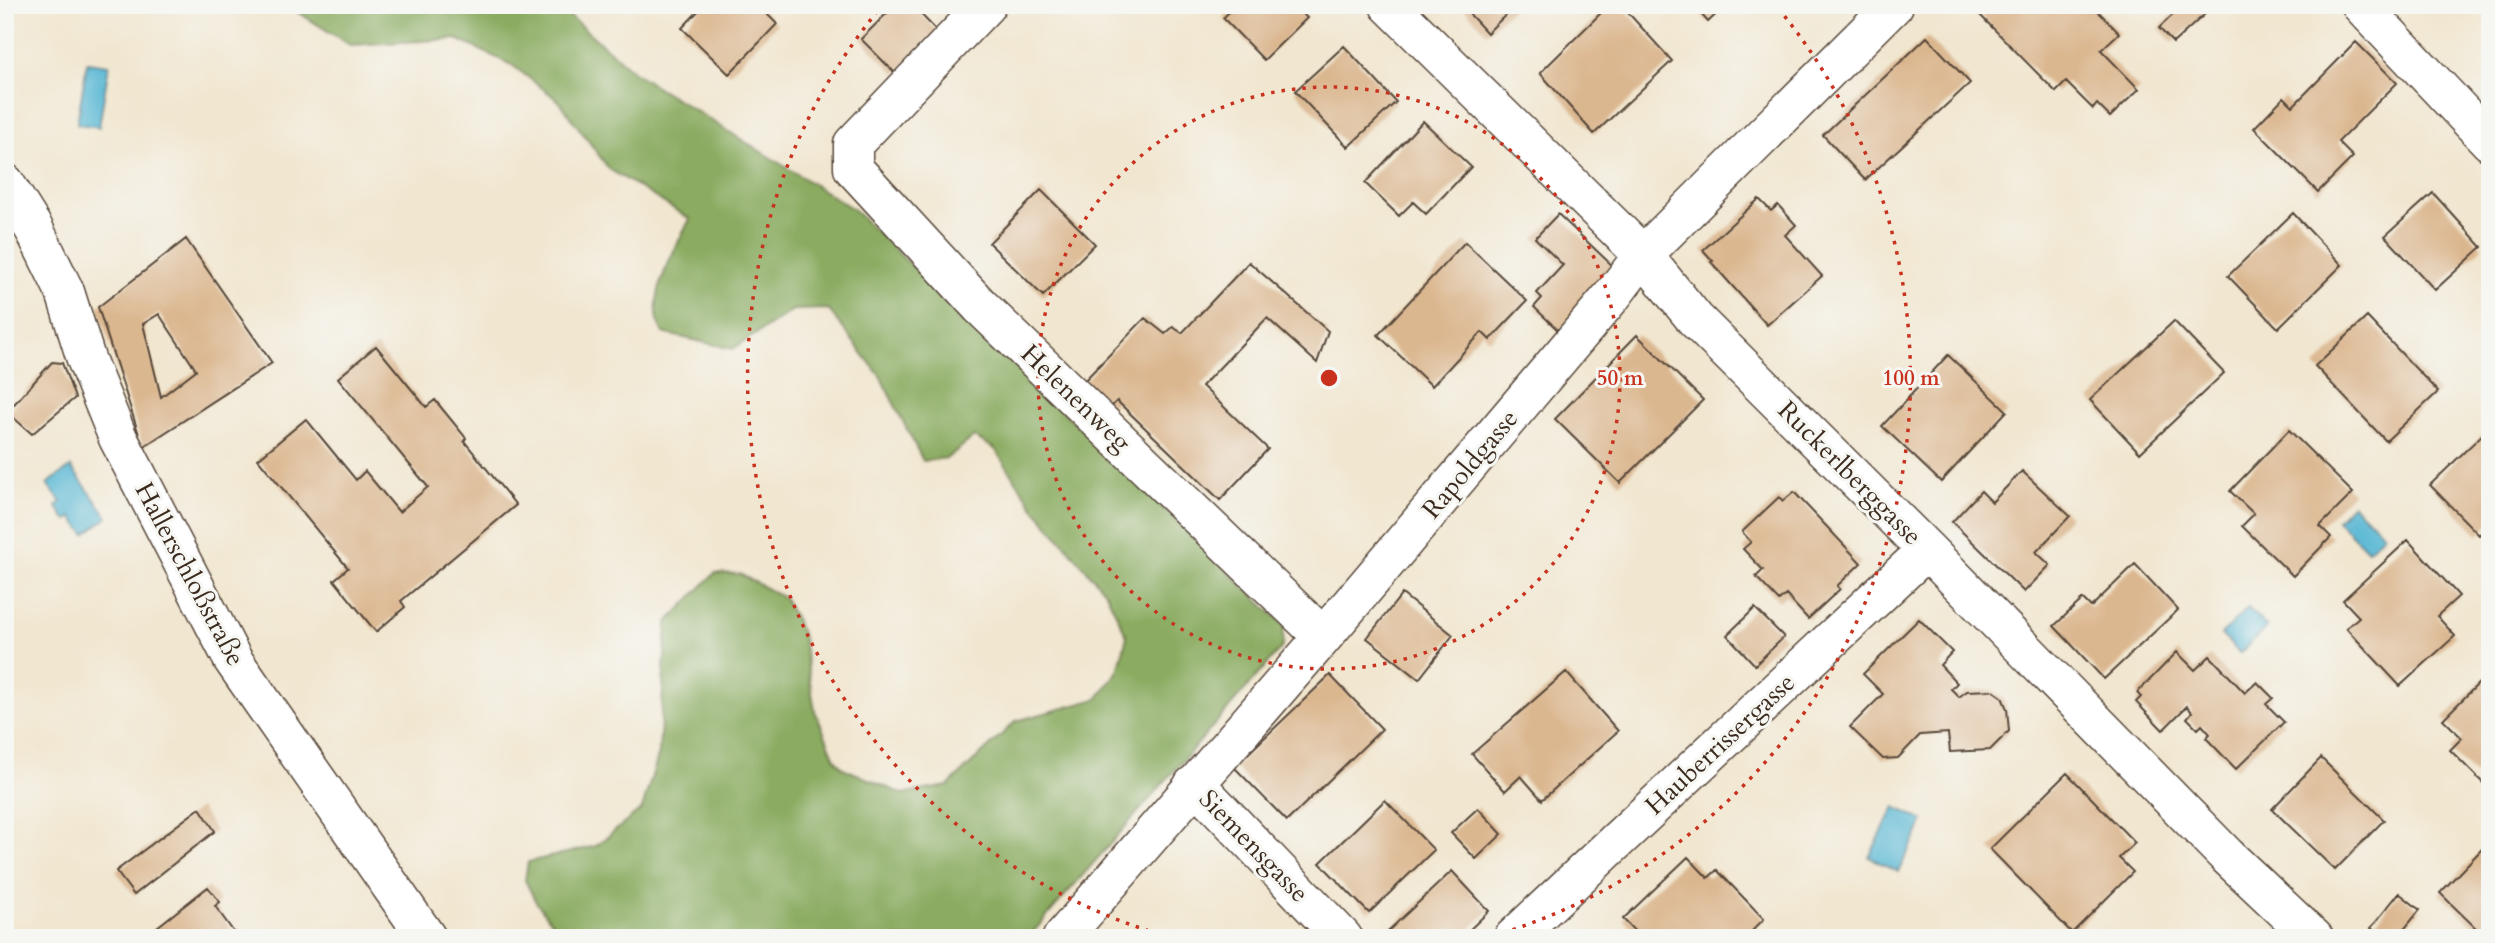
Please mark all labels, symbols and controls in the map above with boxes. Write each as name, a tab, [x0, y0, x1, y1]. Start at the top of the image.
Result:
street label: Helenenweg	[1013, 337, 1139, 460]
text: 50 m	[1597, 364, 1644, 393]
text: 100 m	[1882, 364, 1940, 393]
centre of rings	[1317, 366, 1341, 390]
street label: Ruckerlberggasse	[1770, 393, 1930, 553]
street label: Rapoldgasse	[1414, 402, 1526, 526]
street label: Hallerschloßstraße	[127, 476, 253, 672]
street label: Hauberrissergasse	[1638, 665, 1802, 823]
street label: Siemensgasse	[1191, 782, 1317, 910]

